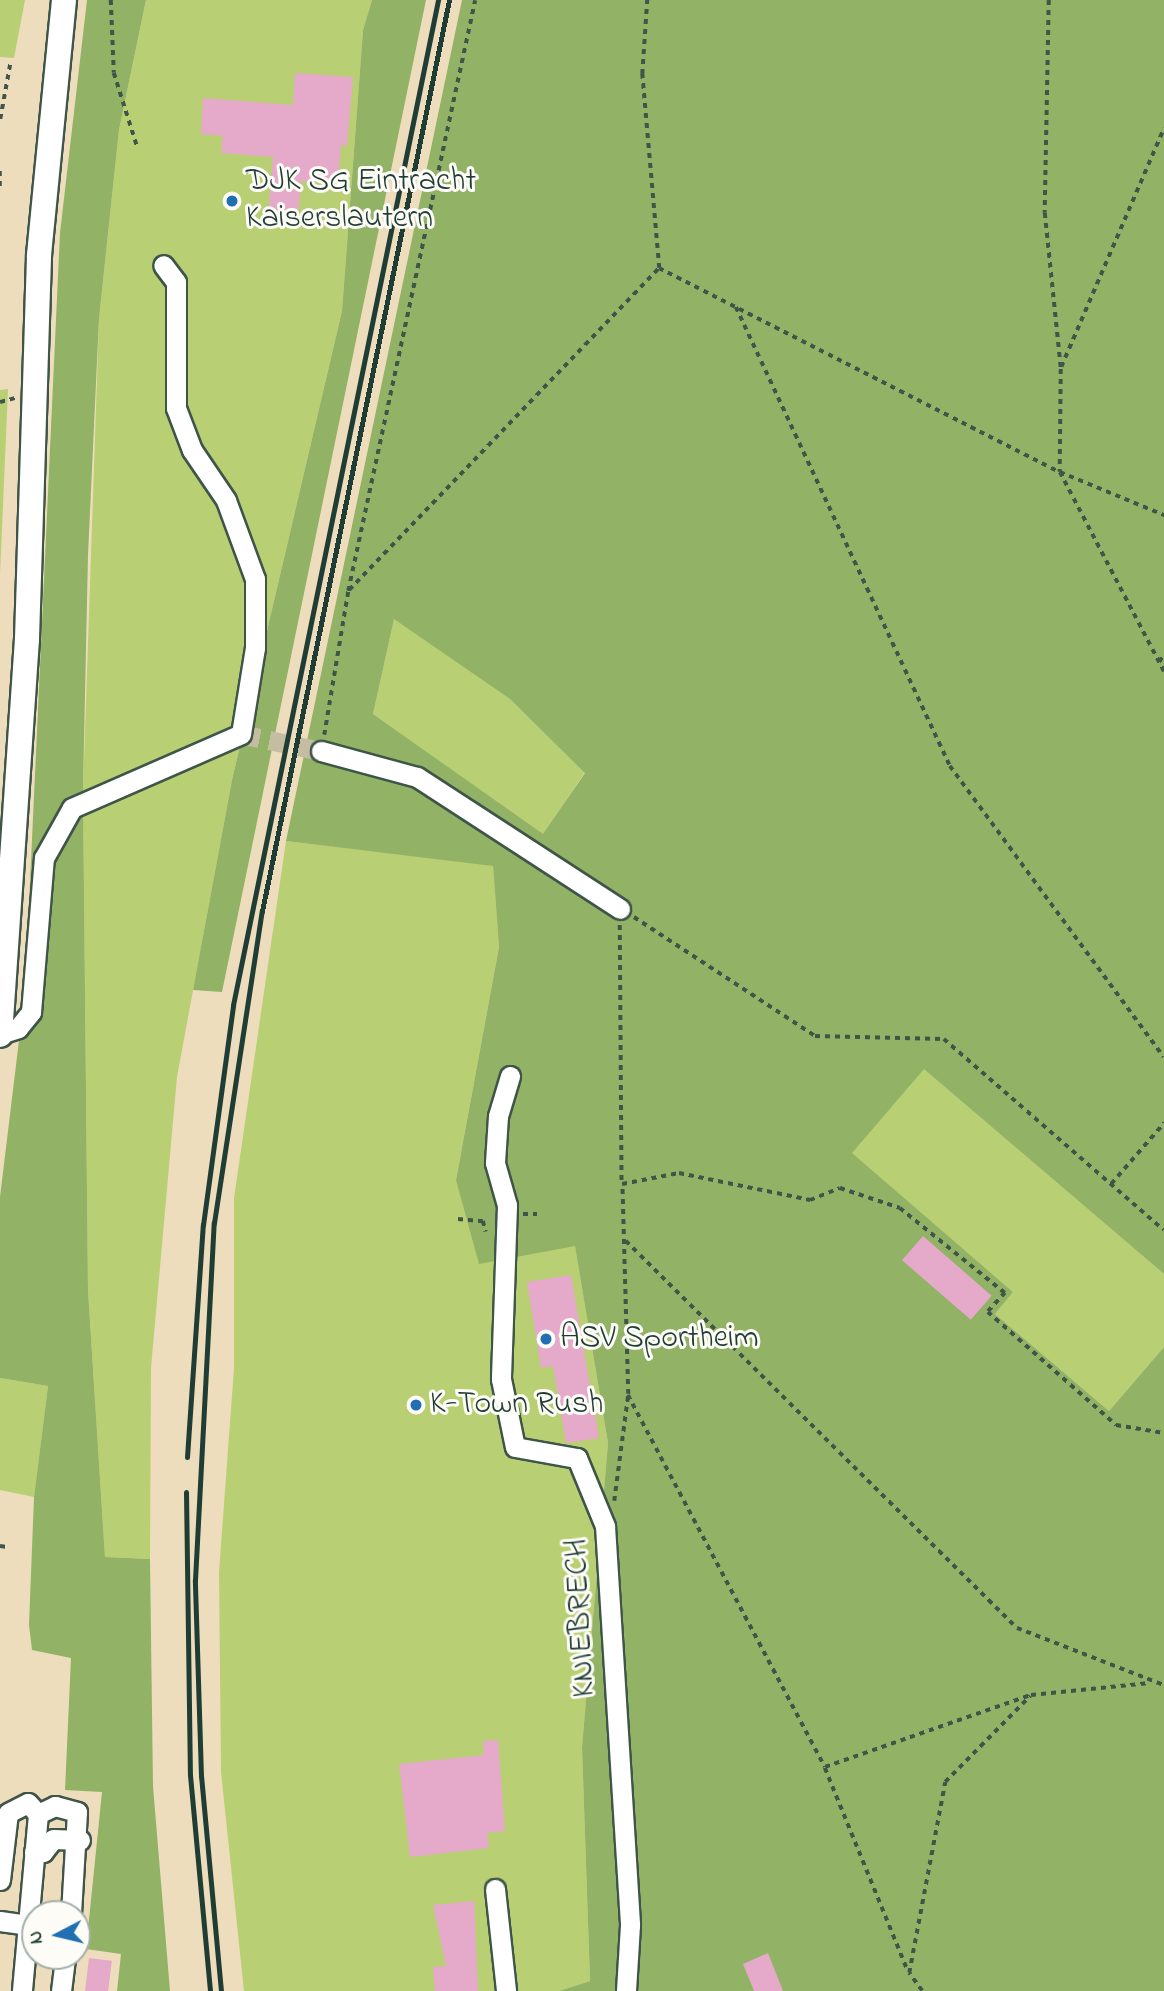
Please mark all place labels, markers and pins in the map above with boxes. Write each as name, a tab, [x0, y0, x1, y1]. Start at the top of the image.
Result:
place label: DJK SG Eintracht Kaiserslautern	[246, 164, 476, 239]
marker: DJK SG Eintracht Kaiserslautern	[224, 193, 240, 209]
place label: ASV Sportheim	[560, 1320, 759, 1358]
marker: ASV Sportheim	[538, 1331, 554, 1347]
place label: K-Town Rush	[430, 1386, 603, 1424]
marker: K-Town Rush	[408, 1397, 424, 1413]

